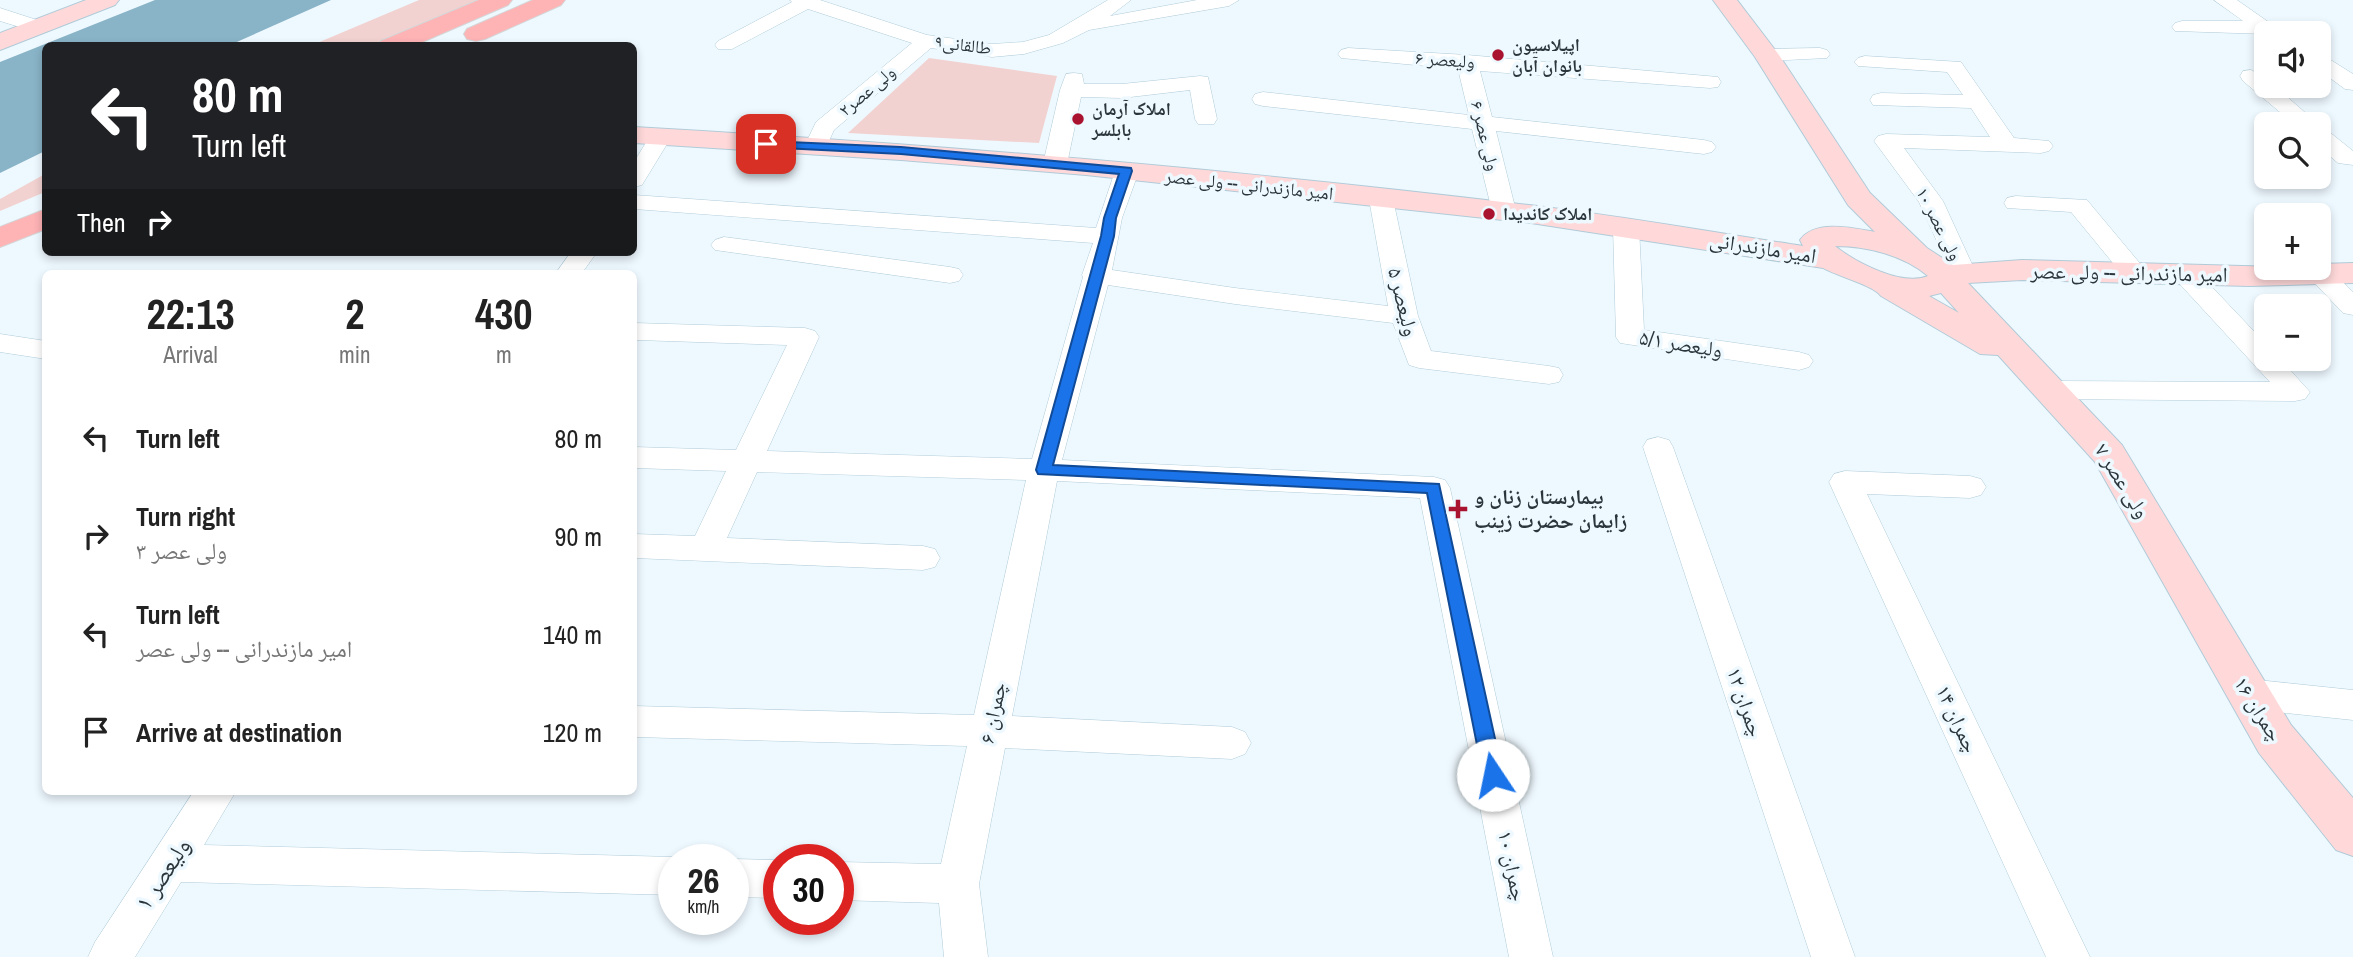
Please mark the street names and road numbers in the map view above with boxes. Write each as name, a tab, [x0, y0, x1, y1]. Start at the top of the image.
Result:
street label: طالقانی۹	[933, 29, 993, 60]
street label: ولیعصر ۶	[1414, 45, 1476, 74]
street label: ولی عصر۲	[833, 59, 900, 122]
street label: ولی عصر ۶	[1465, 98, 1506, 173]
street label: امیر مازندرانی -- ولی عصر	[1163, 163, 1334, 206]
street label: ولی عصر ۱۰	[1910, 183, 1969, 265]
street label: امیر مازندرانی	[1708, 225, 1818, 270]
street label: امیر مازندرانی -- ولی عصر	[2029, 256, 2228, 289]
street label: ولیعصر ۵	[1381, 265, 1426, 339]
street label: ولیعصر ۵/۱	[1637, 323, 1725, 364]
street label: ولی عصر ۷	[2088, 438, 2157, 524]
street label: چمران ۱۲	[1720, 663, 1771, 740]
street label: چمران ۱۶	[2227, 671, 2290, 747]
street label: چمران ۶	[972, 680, 1013, 746]
street label: چمران ۱۴	[1929, 680, 1986, 757]
street label: چمران ۱۰	[1491, 828, 1534, 904]
street label: ولیعصر ۱	[127, 831, 197, 916]

